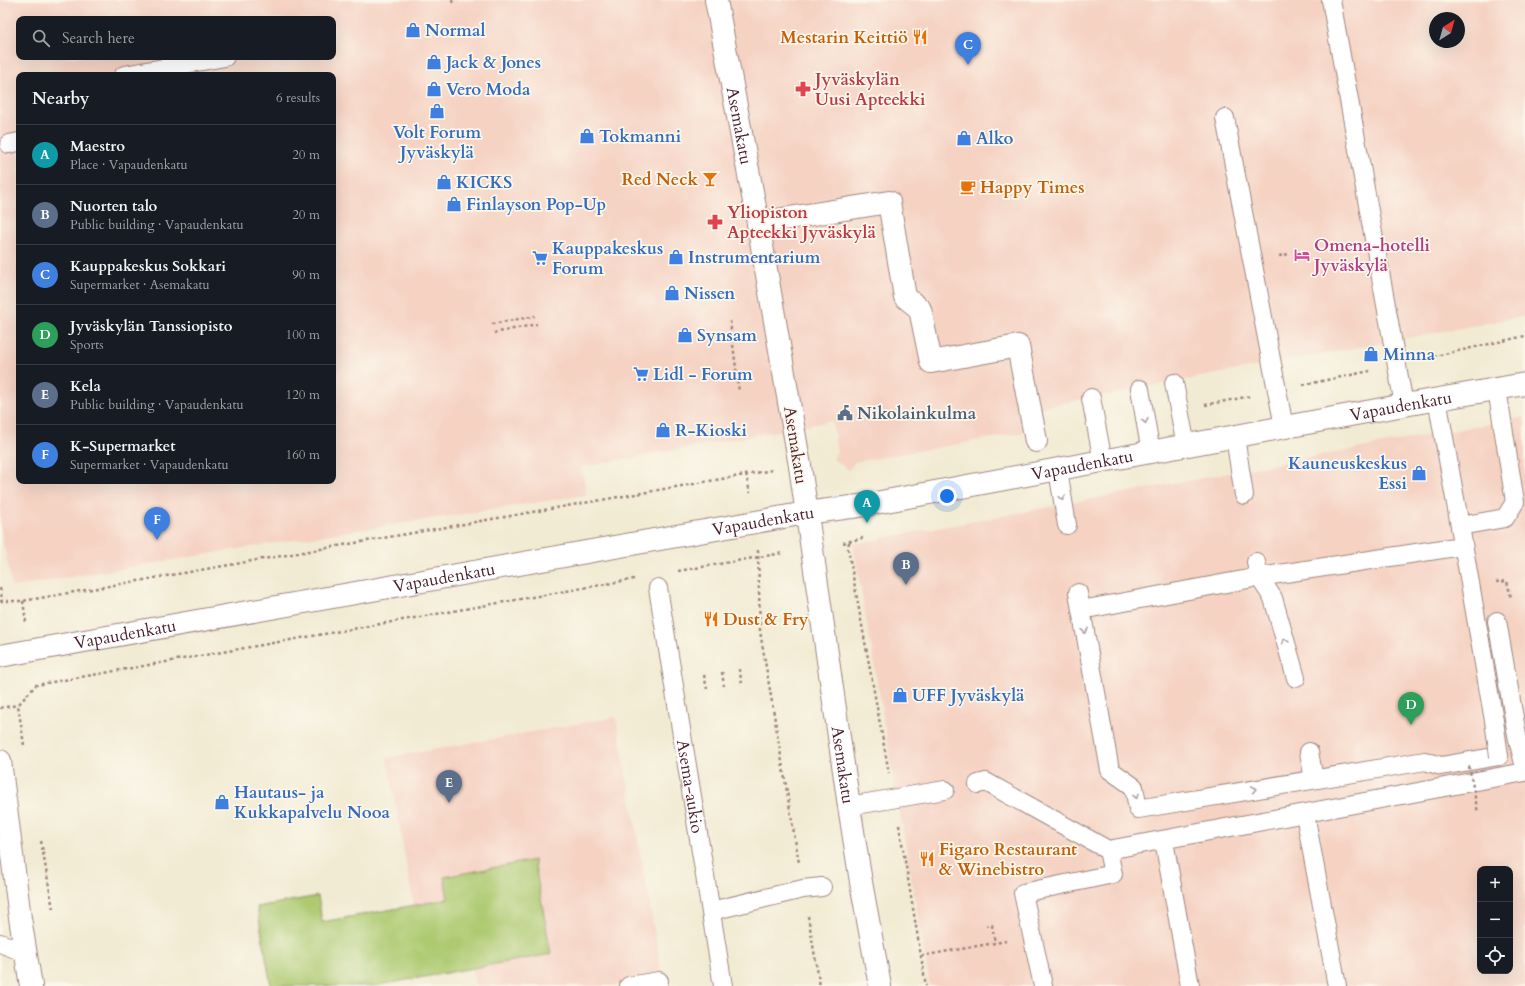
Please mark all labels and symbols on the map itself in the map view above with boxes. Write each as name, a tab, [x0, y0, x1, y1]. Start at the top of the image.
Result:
north arrow	[1429, 12, 1465, 48]
place label: Normal	[425, 19, 485, 42]
shop icon: Normal	[404, 21, 422, 39]
place label: Mestarin Keittiö	[780, 26, 908, 49]
restaurant icon: Mestarin Keittiö	[911, 28, 929, 46]
pin: C	[955, 32, 981, 65]
place label: Jack & Jones	[443, 51, 541, 74]
shop icon: Jack & Jones	[425, 53, 443, 71]
place label: Jyväskylän Uusi Apteekki	[812, 68, 925, 111]
place label: Vero Moda	[446, 78, 531, 101]
shop icon: Vero Moda	[425, 80, 443, 98]
pharmacy icon: Jyväskylän Uusi Apteekki	[794, 80, 812, 98]
street label: Asemakatu	[721, 85, 758, 167]
shop icon: Volt Forum Jyväskylä	[428, 102, 446, 120]
place label: Volt Forum Jyväskylä	[393, 121, 481, 164]
place label: Tokmanni	[599, 125, 681, 148]
shop icon: Tokmanni	[578, 127, 596, 145]
place label: Alko	[976, 127, 1013, 150]
shop icon: Alko	[955, 129, 973, 147]
place label: Red Neck	[622, 168, 698, 191]
bar icon: Red Neck	[701, 170, 719, 188]
place label: KICKS	[456, 171, 512, 194]
shop icon: KICKS	[435, 173, 453, 191]
place label: Happy Times	[980, 176, 1085, 199]
cafe icon: Happy Times	[959, 178, 977, 196]
place label: Finlayson Pop-Up	[466, 193, 606, 216]
shop icon: Finlayson Pop-Up	[445, 195, 463, 213]
place label: Yliopiston Apteekki Jyväskylä	[727, 201, 876, 244]
pharmacy icon: Yliopiston Apteekki Jyväskylä	[706, 213, 724, 231]
place label: Omena-hotelli Jyväskylä	[1311, 234, 1430, 277]
place label: Kauppakeskus Forum	[552, 237, 663, 280]
place label: Instrumentarium	[688, 246, 821, 269]
hotel icon: Omena-hotelli Jyväskylä	[1293, 246, 1311, 264]
shop icon: Instrumentarium	[667, 248, 685, 266]
supermarket icon: Kauppakeskus Forum	[531, 249, 549, 267]
place label: Nissen	[684, 282, 735, 305]
shop icon: Nissen	[663, 284, 681, 302]
place label: Synsam	[697, 324, 757, 347]
shop icon: Synsam	[676, 326, 694, 344]
place label: Minna	[1383, 343, 1436, 366]
shop icon: Minna	[1362, 345, 1380, 363]
place label: Lidl - Forum	[653, 363, 753, 386]
supermarket icon: Lidl - Forum	[632, 365, 650, 383]
street label: Vapaudenkatu	[1348, 386, 1454, 427]
place label: Nikolainkulma	[857, 402, 977, 425]
public building icon: Nikolainkulma	[836, 404, 854, 422]
street label: Asemakatu	[778, 405, 813, 486]
one-way arrow	[1140, 418, 1149, 424]
place label: R-Kioski	[675, 419, 747, 442]
shop icon: R-Kioski	[654, 421, 672, 439]
street label: Vapaudenkatu	[1029, 444, 1135, 486]
place label: Kauneuskeskus Essi	[1288, 452, 1407, 495]
shop icon: Kauneuskeskus Essi	[1410, 464, 1428, 482]
your location	[937, 486, 957, 506]
pin: A	[854, 490, 880, 523]
one-way arrow	[1057, 495, 1066, 501]
street label: Vapaudenkatu	[710, 501, 816, 541]
pin: F	[144, 507, 170, 540]
pin: B	[893, 552, 919, 585]
street label: Vapaudenkatu	[391, 557, 497, 598]
place label: Dust & Fry	[723, 608, 809, 631]
restaurant icon: Dust & Fry	[702, 610, 720, 628]
street label: Vapaudenkatu	[72, 614, 178, 655]
one-way arrow	[1080, 628, 1089, 634]
one-way arrow	[1281, 637, 1290, 644]
place label: UFF Jyväskylä	[912, 684, 1025, 707]
shop icon: UFF Jyväskylä	[891, 686, 909, 704]
pin: D	[1398, 692, 1424, 725]
street label: Asemakatu	[826, 725, 860, 805]
street label: Asema-aukio	[671, 738, 709, 835]
pin: E	[436, 770, 462, 803]
place label: Hautaus- ja Kukkapalvelu Nooa	[234, 781, 391, 824]
one-way arrow	[1251, 786, 1257, 794]
shop icon: Hautaus- ja Kukkapalvelu Nooa	[213, 793, 231, 811]
one-way arrow	[1131, 793, 1140, 799]
place label: Figaro Restaurant & Winebistro	[939, 838, 1077, 881]
restaurant icon: Figaro Restaurant & Winebistro	[918, 850, 936, 868]

